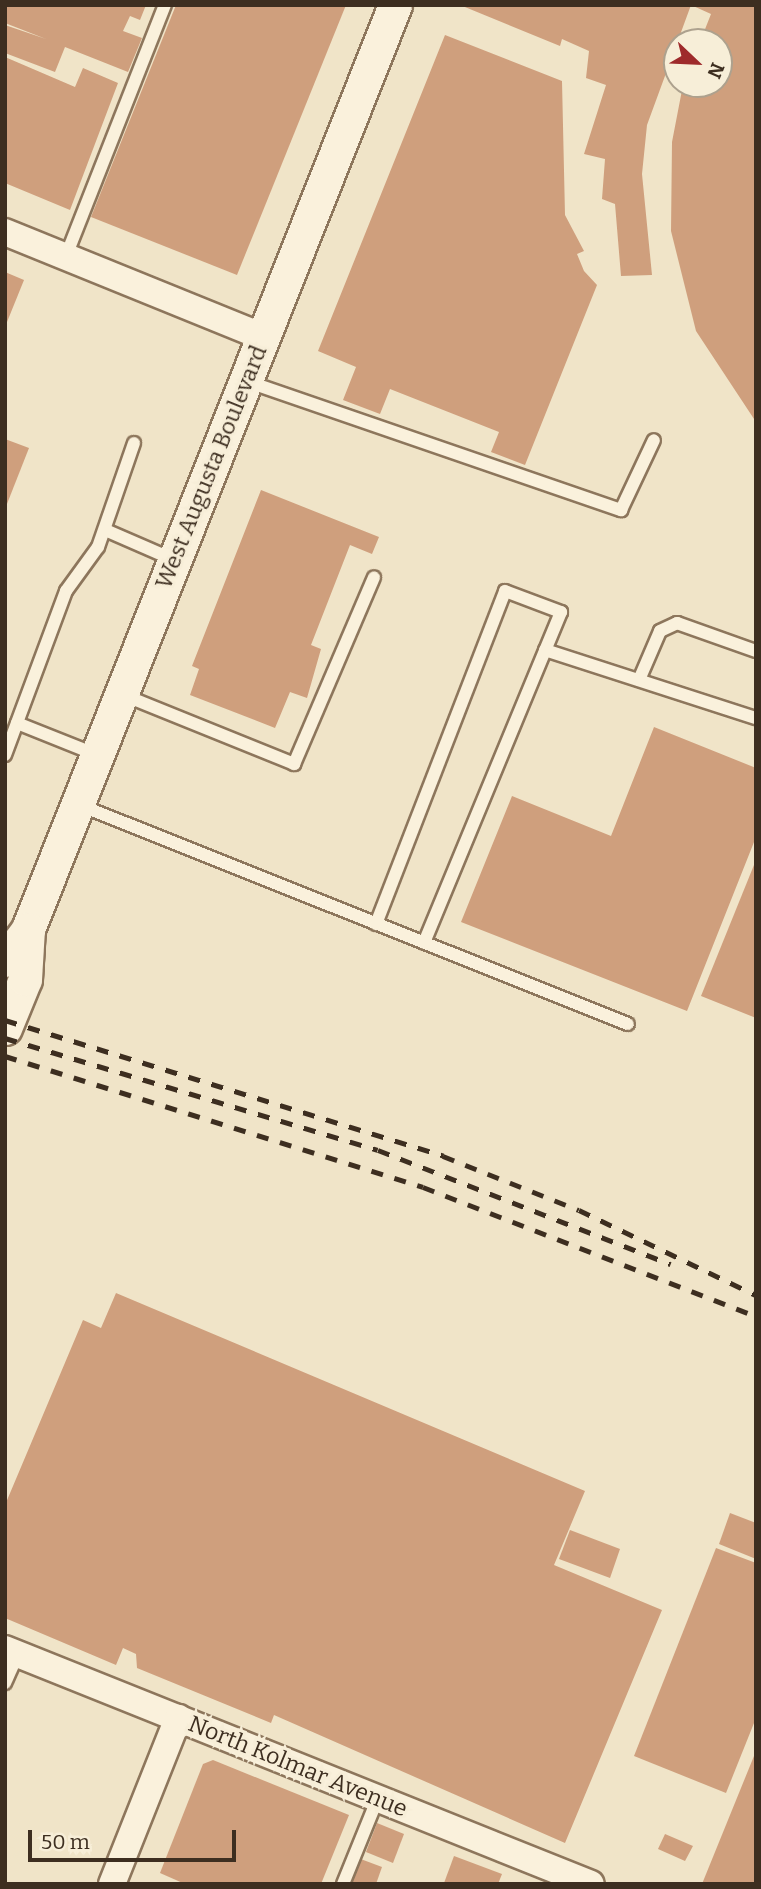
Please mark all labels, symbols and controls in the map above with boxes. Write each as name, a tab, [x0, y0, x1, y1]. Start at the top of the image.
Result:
north arrow	[663, 28, 733, 98]
text: N	[703, 59, 729, 82]
street label: West Augusta Boulevard	[150, 341, 272, 593]
street label: North Kolmar Avenue	[185, 1709, 411, 1823]
scale bar	[32, 1815, 240, 1859]
text: 50 m	[41, 1829, 90, 1855]

